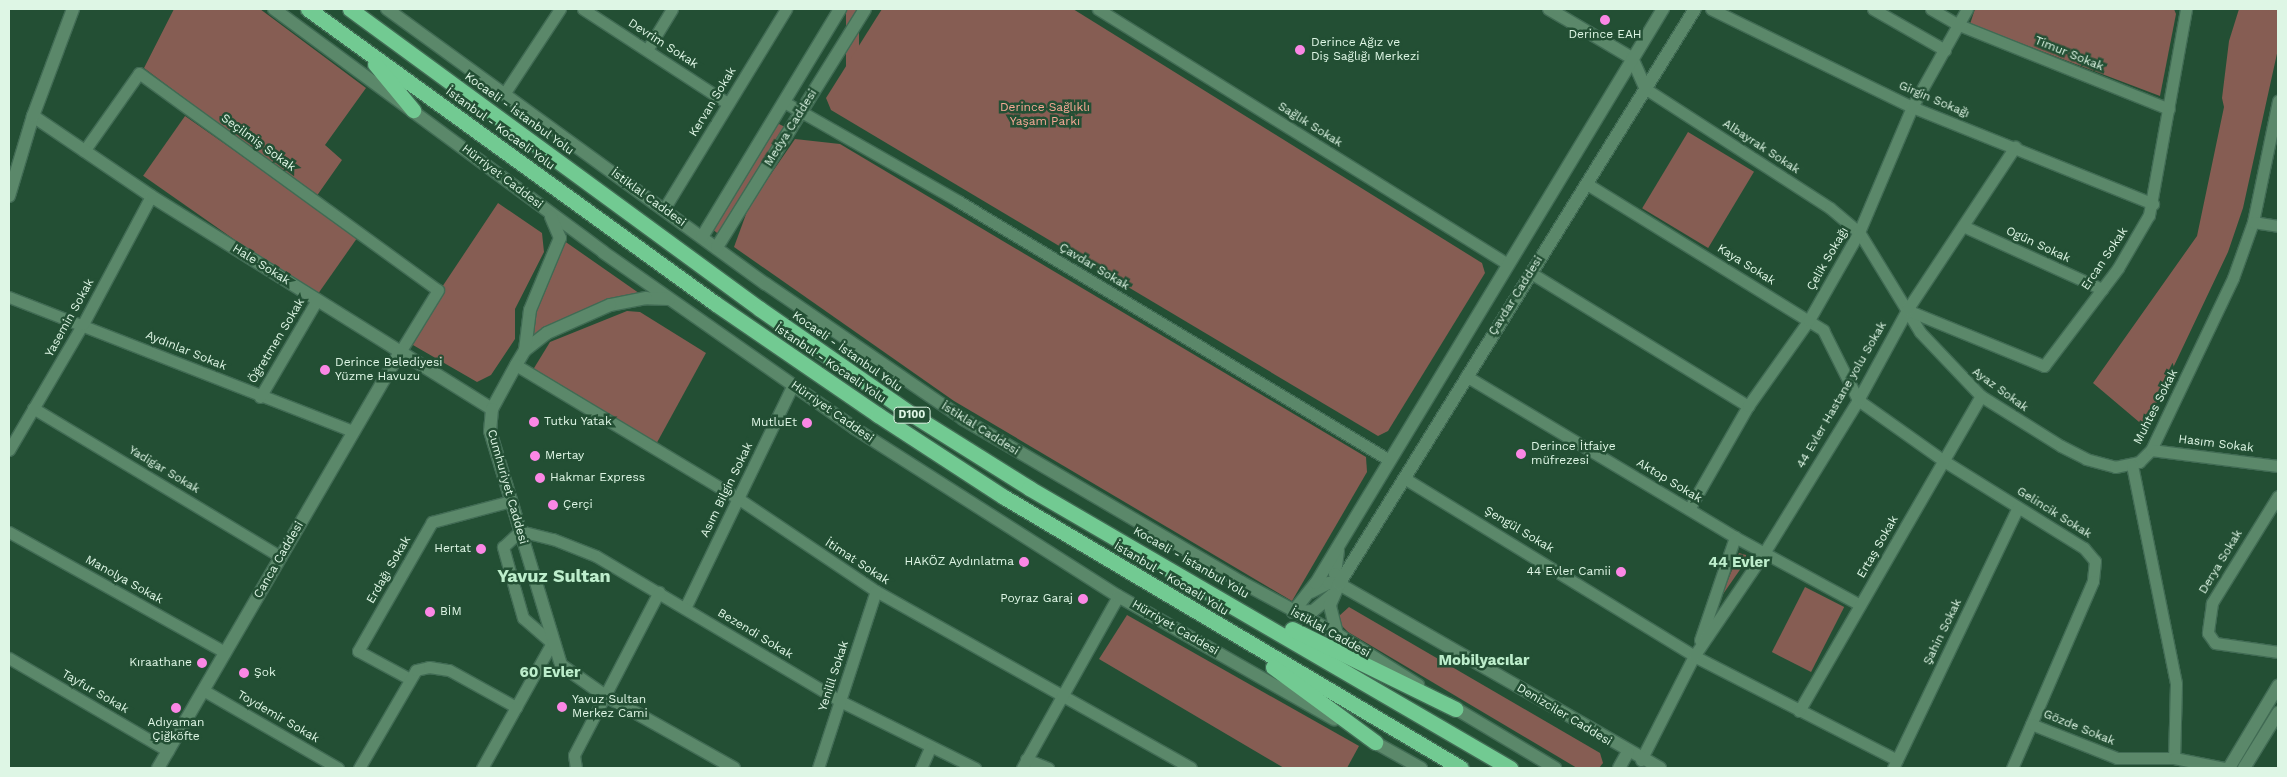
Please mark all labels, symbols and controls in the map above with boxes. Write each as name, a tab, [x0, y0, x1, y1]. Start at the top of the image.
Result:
marker: Derince EAH	[1599, 14, 1611, 26]
street label: Devrim Sokak	[625, 16, 701, 72]
place label: Derince EAH	[1568, 28, 1642, 42]
street label: Timur Sokak	[2032, 34, 2106, 74]
place label: Derince Ağız ve Diş Sağlığı Merkezi	[1311, 36, 1420, 64]
marker: Derince Ağız ve Diş Sağlığı Merkezi	[1293, 43, 1307, 57]
street label: Kervan Sokak	[687, 65, 739, 139]
street label: Kocaeli - İstanbul Yolu	[461, 69, 577, 159]
street label: Girgin Sokağı	[1896, 79, 1972, 121]
street label: İstanbul - Kocaeli Yolu	[442, 84, 558, 174]
street label: Medya Caddesi	[762, 87, 820, 169]
street label: Sağlık Sokak	[1275, 99, 1345, 151]
park label: Derince Sağlıklı Yaşam Parkı	[1000, 101, 1090, 129]
street label: Seçilmiş Sokak	[218, 111, 298, 175]
street label: Albayrak Sokak	[1720, 117, 1802, 177]
street label: Hürriyet Caddesi	[459, 142, 545, 212]
street label: İstiklal Caddesi	[608, 166, 688, 230]
street label: Ogün Sokak	[2003, 224, 2073, 266]
street label: Çelik Sokağı	[1804, 225, 1852, 293]
street label: Ercan Sokak	[2079, 225, 2131, 293]
street label: Çavdar Sokak	[1056, 240, 1132, 294]
street label: Kaya Sokak	[1714, 241, 1778, 289]
street label: Hale Sokak	[229, 242, 293, 288]
street label: Çavdar Caddesi	[1486, 254, 1546, 338]
street label: Yasemin Sokak	[43, 276, 97, 360]
street label: Öğretmen Sokak	[246, 296, 308, 386]
street label: Kocaeli - İstanbul Yolu	[789, 308, 905, 396]
street label: 44 Evler Hastane yolu Sokak	[1794, 319, 1890, 471]
street label: İstanbul - Kocaeli Yolu	[771, 321, 889, 407]
street label: Aydınlar Sokak	[143, 328, 229, 374]
place label: Derince Belediyesi Yüzme Havuzu	[335, 356, 443, 384]
marker: Derince Belediyesi Yüzme Havuzu	[319, 364, 331, 376]
street label: Ayaz Sokak	[1969, 365, 2031, 415]
street label: Muhtes Sokak	[2131, 367, 2181, 447]
street label: Hürriyet Caddesi	[788, 378, 876, 446]
street label: İstiklal Caddesi	[938, 399, 1022, 459]
road number: D100	[893, 406, 931, 424]
place label: Tutku Yatak	[544, 415, 612, 429]
marker: Tutku Yatak	[528, 416, 540, 428]
place label: MutluEt	[751, 416, 797, 430]
marker: MutluEt	[801, 417, 813, 429]
street label: Cumhuriyet Caddesi	[484, 428, 530, 546]
street label: Hasım Sokak	[2178, 432, 2254, 456]
street label: Asım Bilgin Sokak	[698, 440, 756, 540]
place label: Derince İtfaiye müfrezesi	[1531, 440, 1616, 468]
street label: Yadigar Sokak	[126, 443, 202, 497]
marker: Derince İtfaiye müfrezesi	[1515, 448, 1527, 460]
place label: Mertay	[545, 449, 584, 463]
marker: Mertay	[529, 450, 541, 462]
street label: Aktop Sokak	[1634, 456, 1704, 506]
place label: Hakmar Express	[550, 471, 645, 485]
marker: Hakmar Express	[534, 472, 546, 484]
street label: Gelincik Sokak	[2014, 484, 2094, 542]
place label: Çerçi	[563, 498, 593, 512]
marker: Çerçi	[547, 499, 559, 511]
street label: Şengül Sokak	[1482, 504, 1556, 556]
street label: Ertaş Sokak	[1854, 513, 1902, 581]
street label: Canca Caddesi	[251, 519, 307, 601]
street label: Kocaeli - İstanbul Yolu	[1130, 524, 1252, 602]
street label: Derya Sokak	[2196, 527, 2246, 597]
street label: Erdağı Sokak	[364, 534, 414, 606]
street label: İtimat Sokak	[822, 536, 892, 588]
street label: İstanbul - Kocaeli Yolu	[1111, 539, 1231, 619]
place label: Hertat	[434, 542, 471, 556]
marker: Hertat	[475, 543, 487, 555]
street label: Manolya Sokak	[82, 553, 166, 607]
district label: 44 Evler	[1708, 554, 1770, 572]
place label: HAKÖZ Aydınlatma	[904, 555, 1014, 569]
marker: HAKÖZ Aydınlatma	[1018, 556, 1030, 568]
district label: Yavuz Sultan	[497, 565, 611, 587]
place label: 44 Evler Camii	[1526, 565, 1611, 579]
marker: 44 Evler Camii	[1615, 566, 1627, 578]
place label: Poyraz Garaj	[1000, 592, 1073, 606]
marker: Poyraz Garaj	[1077, 593, 1089, 605]
street label: Hürriyet Caddesi	[1129, 597, 1221, 659]
street label: Şahin Sokak	[1921, 597, 1965, 667]
place label: BİM	[440, 605, 462, 619]
street label: İstiklal Caddesi	[1287, 605, 1373, 661]
marker: BİM	[424, 606, 436, 618]
street label: Bezendi Sokak	[715, 606, 795, 662]
street label: Yenilil Sokak	[816, 639, 852, 713]
district label: Mobilyacılar	[1439, 652, 1529, 670]
place label: Kıraathane	[129, 656, 192, 670]
marker: Kıraathane	[196, 657, 208, 669]
district label: 60 Evler	[520, 664, 580, 682]
place label: Şok	[254, 666, 276, 680]
street label: Tayfur Sokak	[59, 667, 131, 717]
marker: Şok	[238, 667, 250, 679]
street label: Denizciler Caddesi	[1514, 681, 1614, 749]
street label: Toydemir Sokak	[234, 688, 322, 746]
place label: Yavuz Sultan Merkez Cami	[572, 693, 648, 721]
marker: Yavuz Sultan Merkez Cami	[556, 701, 568, 713]
marker: Adıyaman Çiğköfte	[170, 702, 182, 714]
street label: Gözde Sokak	[2041, 707, 2117, 749]
place label: Adıyaman Çiğköfte	[147, 716, 205, 744]

